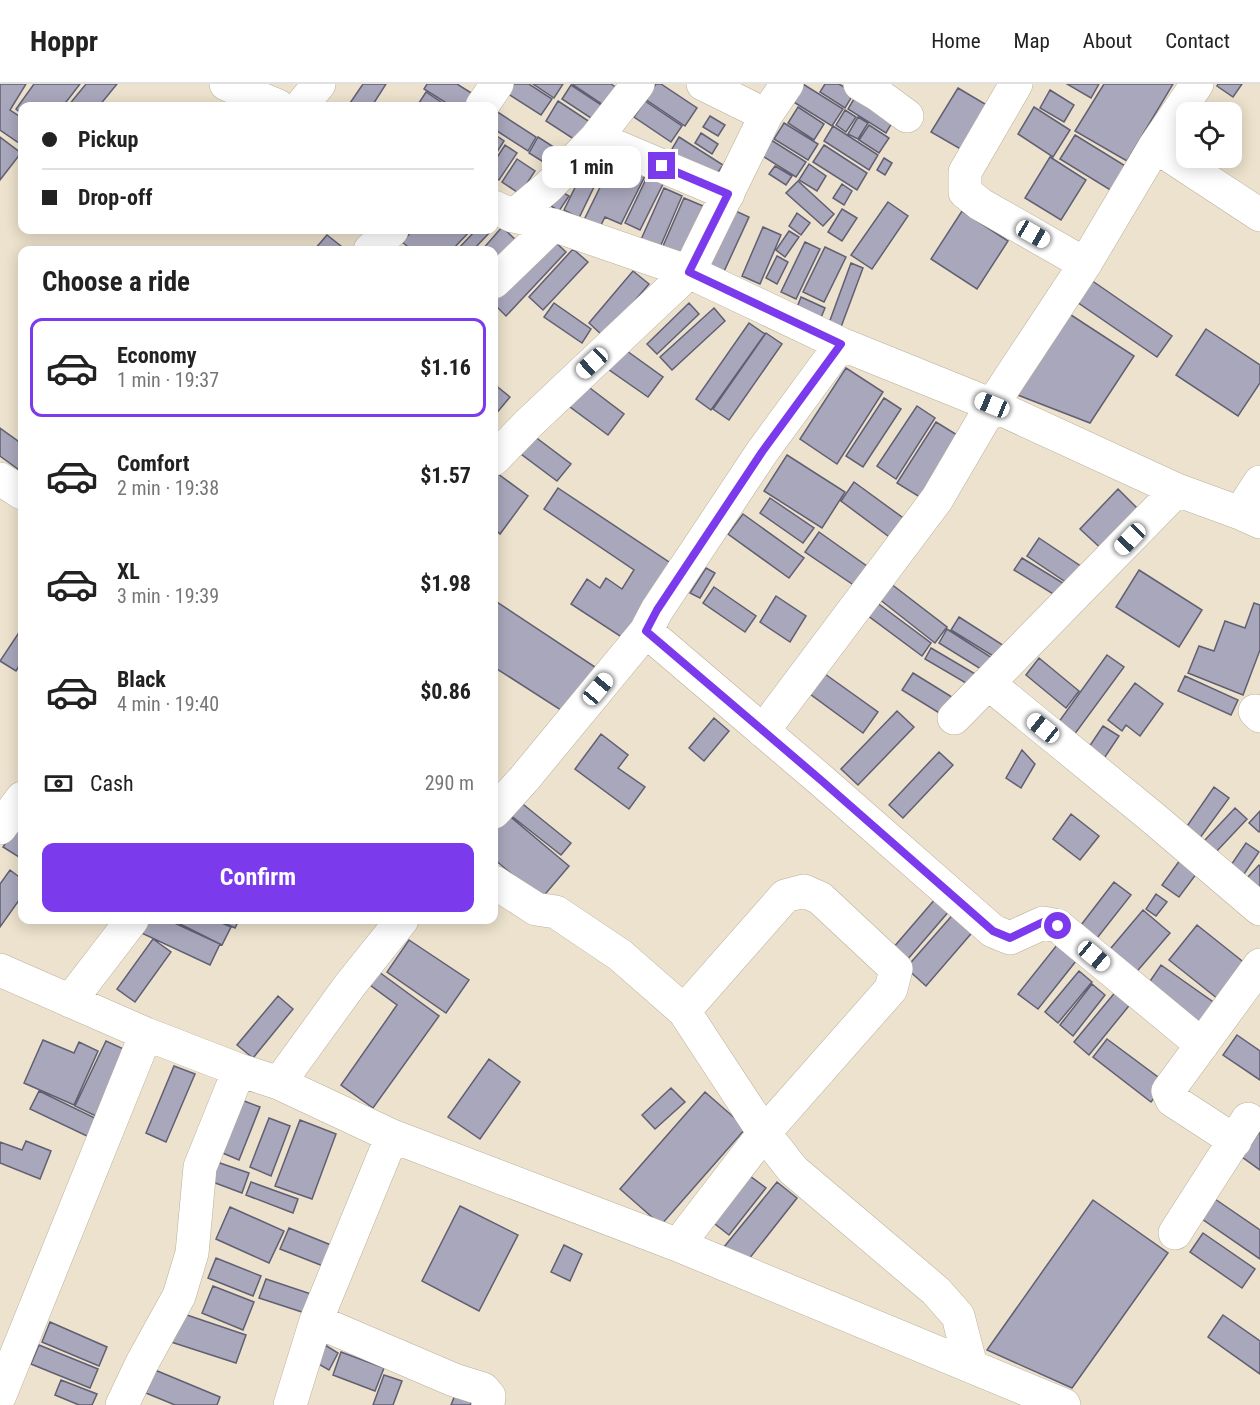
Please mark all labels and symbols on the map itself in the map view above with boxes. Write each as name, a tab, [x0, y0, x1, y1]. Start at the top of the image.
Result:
callout: 1 min	[542, 145, 641, 187]
route end	[648, 152, 675, 179]
car	[1013, 217, 1053, 251]
car	[573, 344, 611, 382]
car	[972, 390, 1012, 420]
car	[1111, 520, 1149, 558]
car	[580, 669, 616, 709]
car	[1023, 710, 1063, 746]
route start	[1044, 912, 1071, 939]
car	[1074, 938, 1114, 974]

